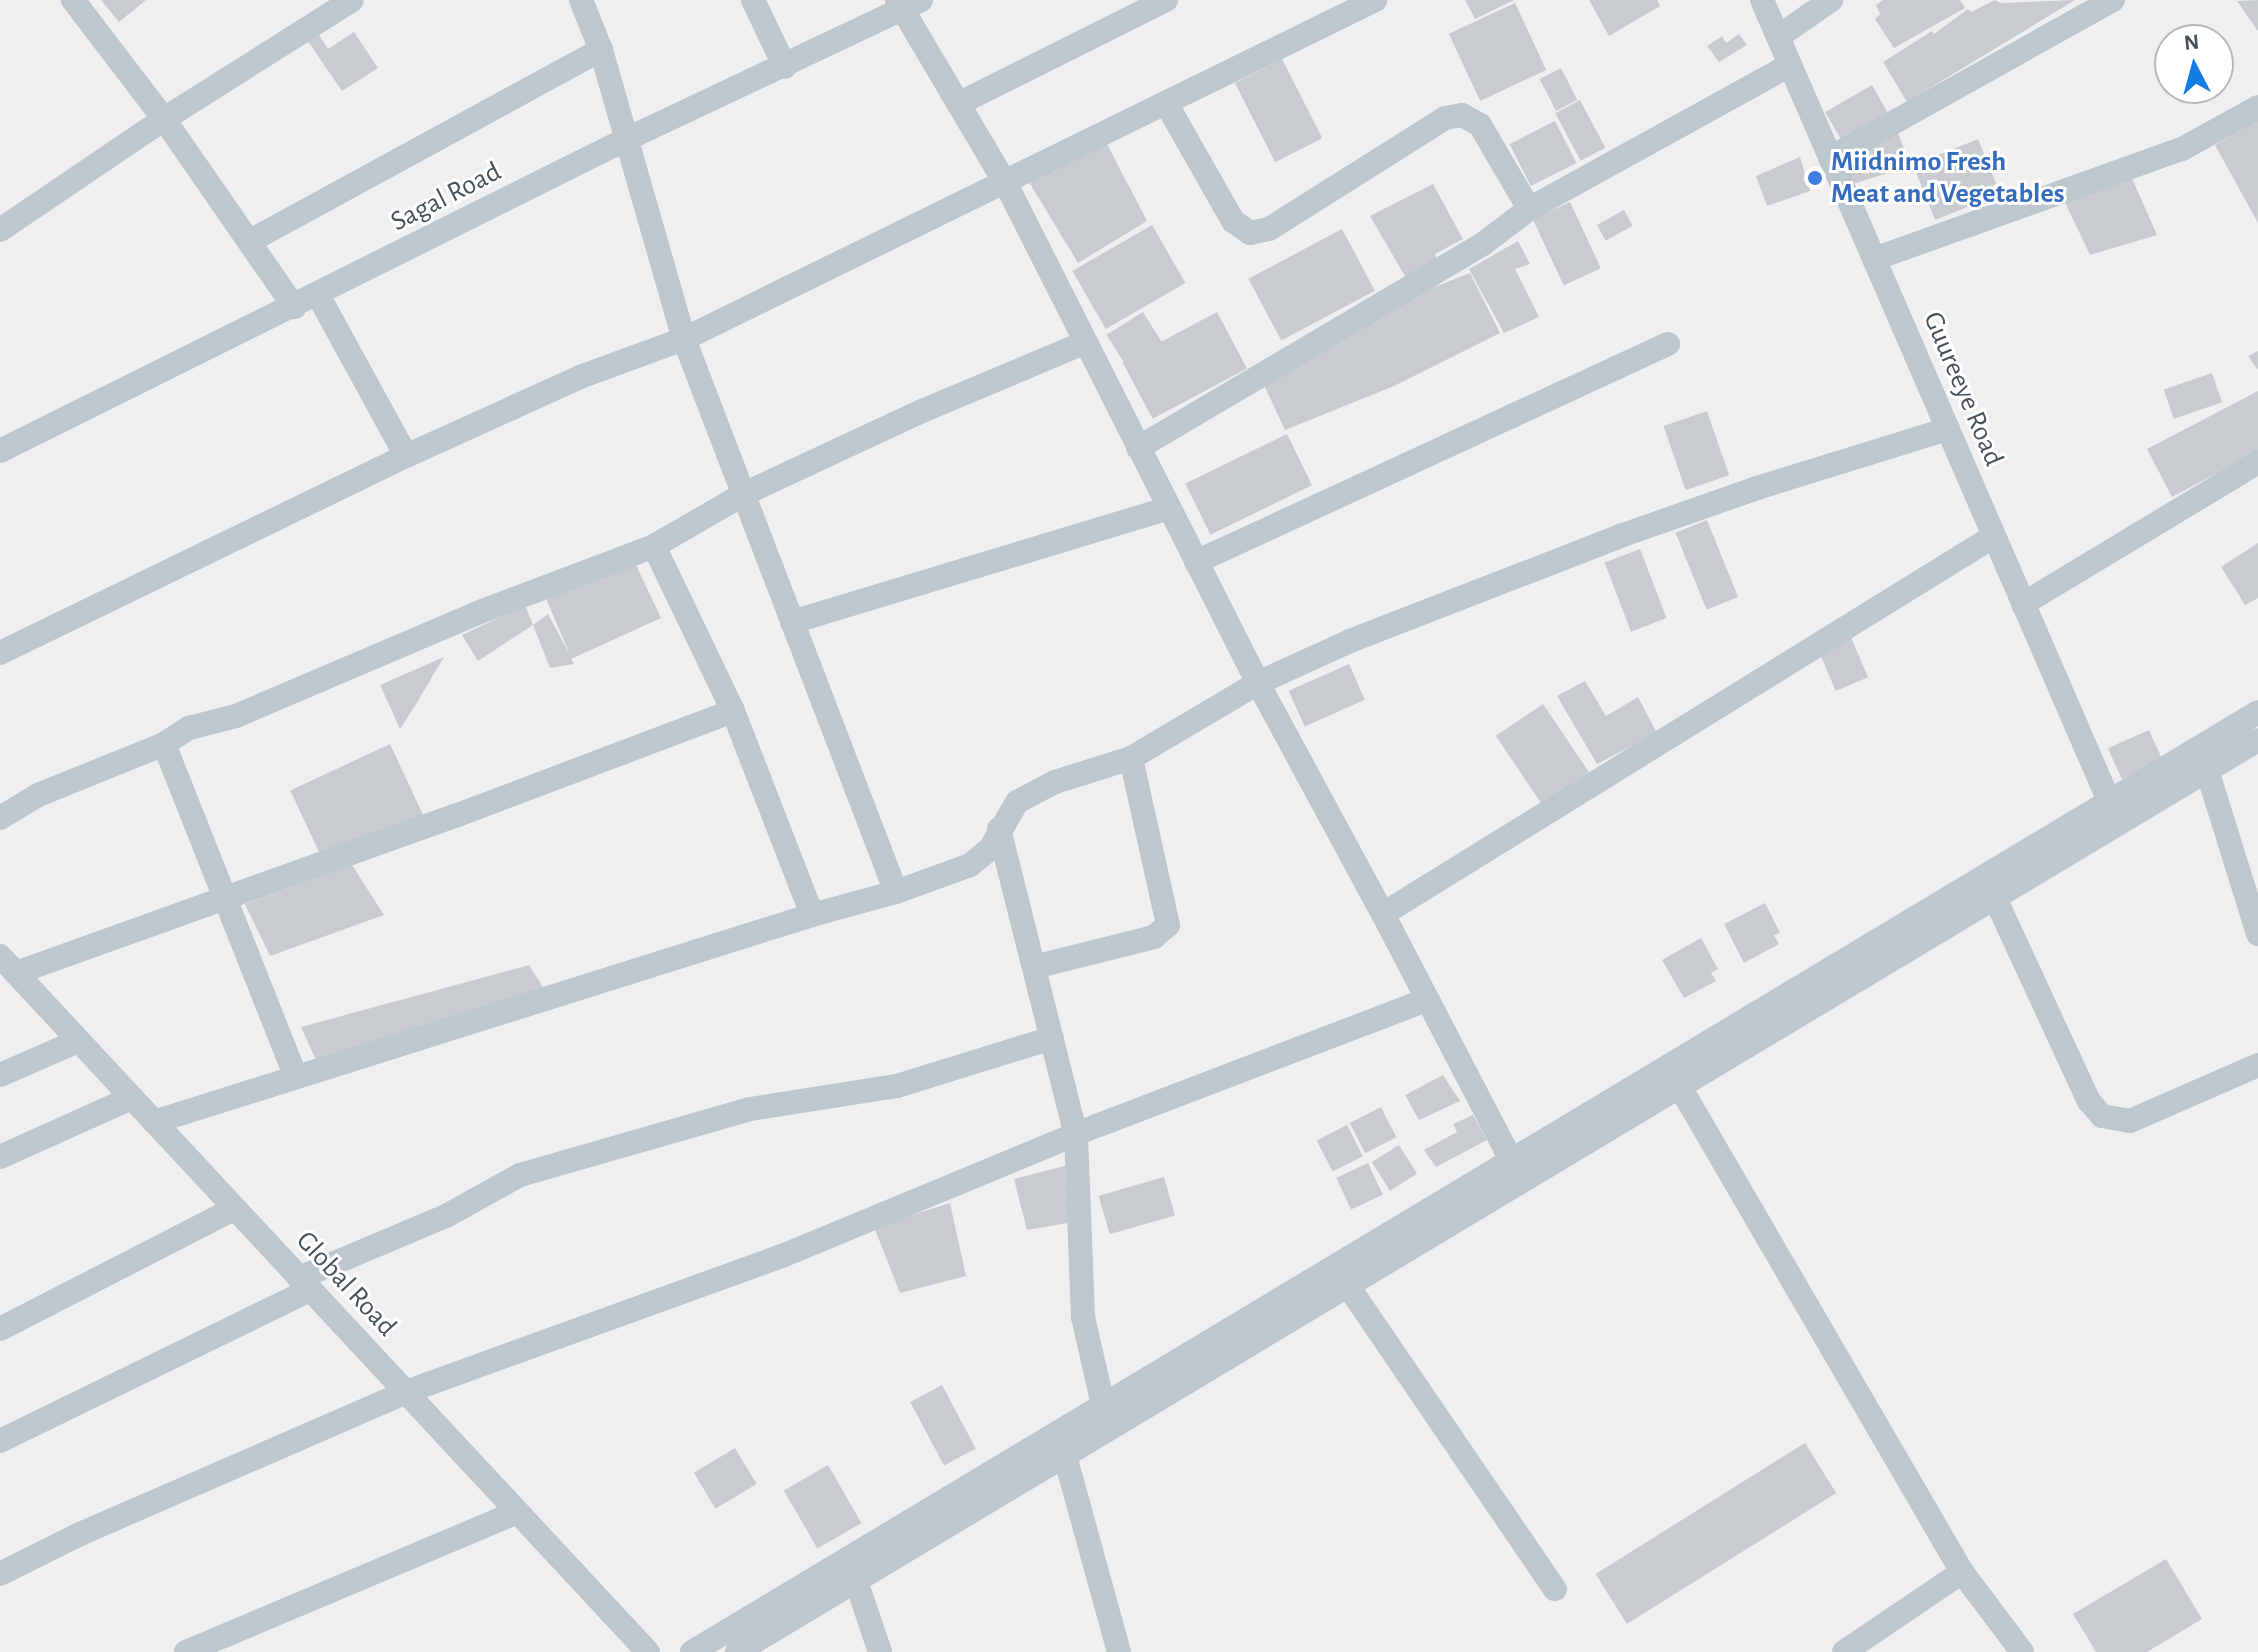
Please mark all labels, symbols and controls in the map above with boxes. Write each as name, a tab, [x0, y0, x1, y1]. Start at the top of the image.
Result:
north arrow	[2154, 24, 2234, 104]
text: N	[2183, 30, 2200, 54]
place label: Miidnimo Fresh Meat and Vegetables	[1831, 145, 2064, 211]
street label: Sagal Road	[385, 155, 507, 239]
marker: Miidnimo Fresh Meat and Vegetables	[1806, 169, 1824, 187]
street label: Guureeye Road	[1915, 307, 2011, 471]
street label: Global Road	[289, 1224, 403, 1344]

